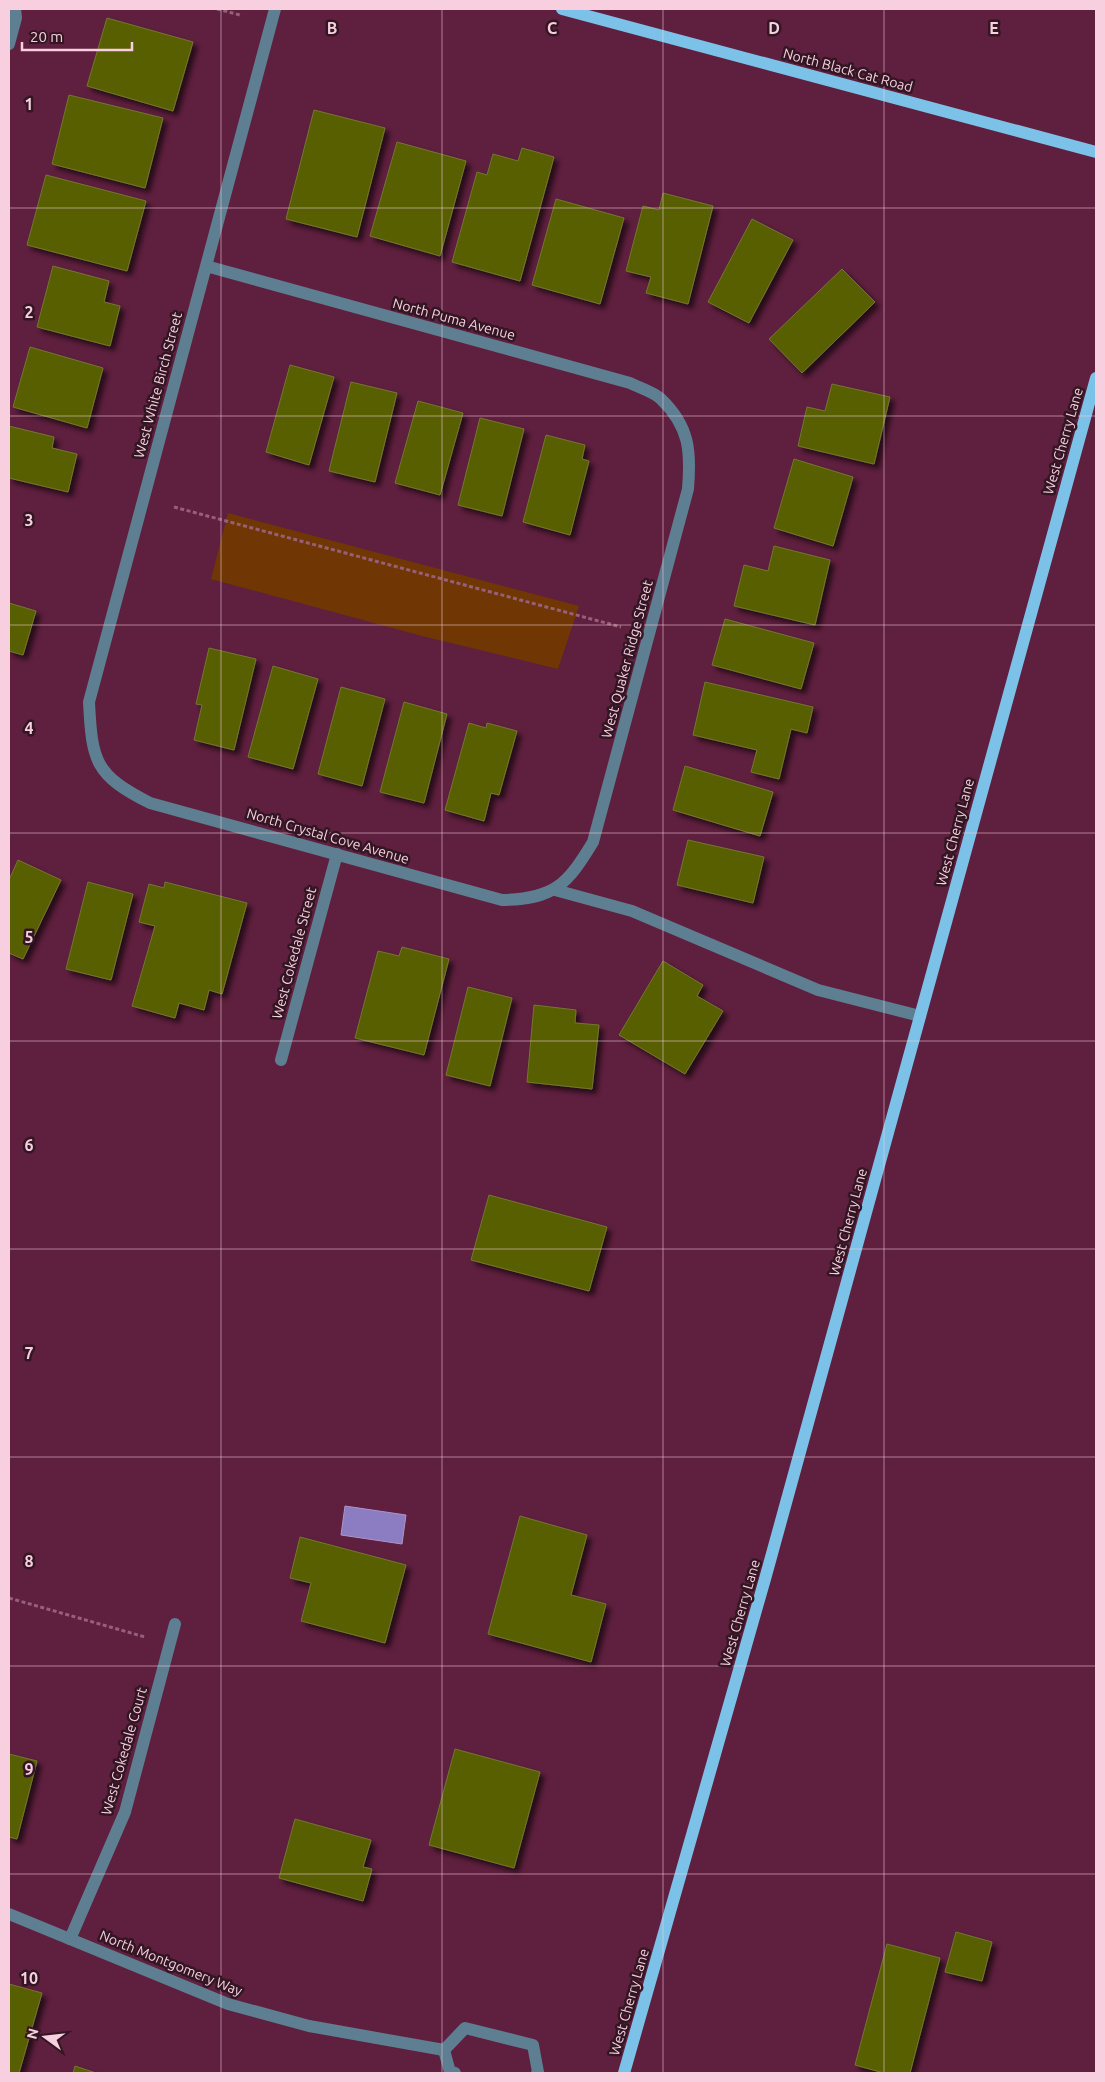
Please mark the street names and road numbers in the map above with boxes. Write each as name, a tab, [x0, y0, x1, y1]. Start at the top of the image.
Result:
street label: North Black Cat Road	[781, 45, 915, 95]
street label: North Puma Avenue	[391, 295, 517, 343]
street label: West White Birch Street	[131, 310, 185, 460]
street label: West Cherry Lane	[1040, 386, 1086, 496]
street label: West Quaker Ridge Street	[598, 578, 656, 740]
street label: West Cherry Lane	[933, 777, 977, 887]
street label: North Crystal Cove Avenue	[245, 805, 411, 867]
street label: West Cokedale Street	[269, 885, 319, 1021]
street label: West Cherry Lane	[826, 1167, 870, 1277]
street label: West Cherry Lane	[717, 1558, 763, 1668]
street label: West Cokedale Court	[98, 1685, 150, 1817]
street label: North Montgomery Way	[97, 1927, 245, 1999]
street label: West Cherry Lane	[606, 1947, 652, 2057]

